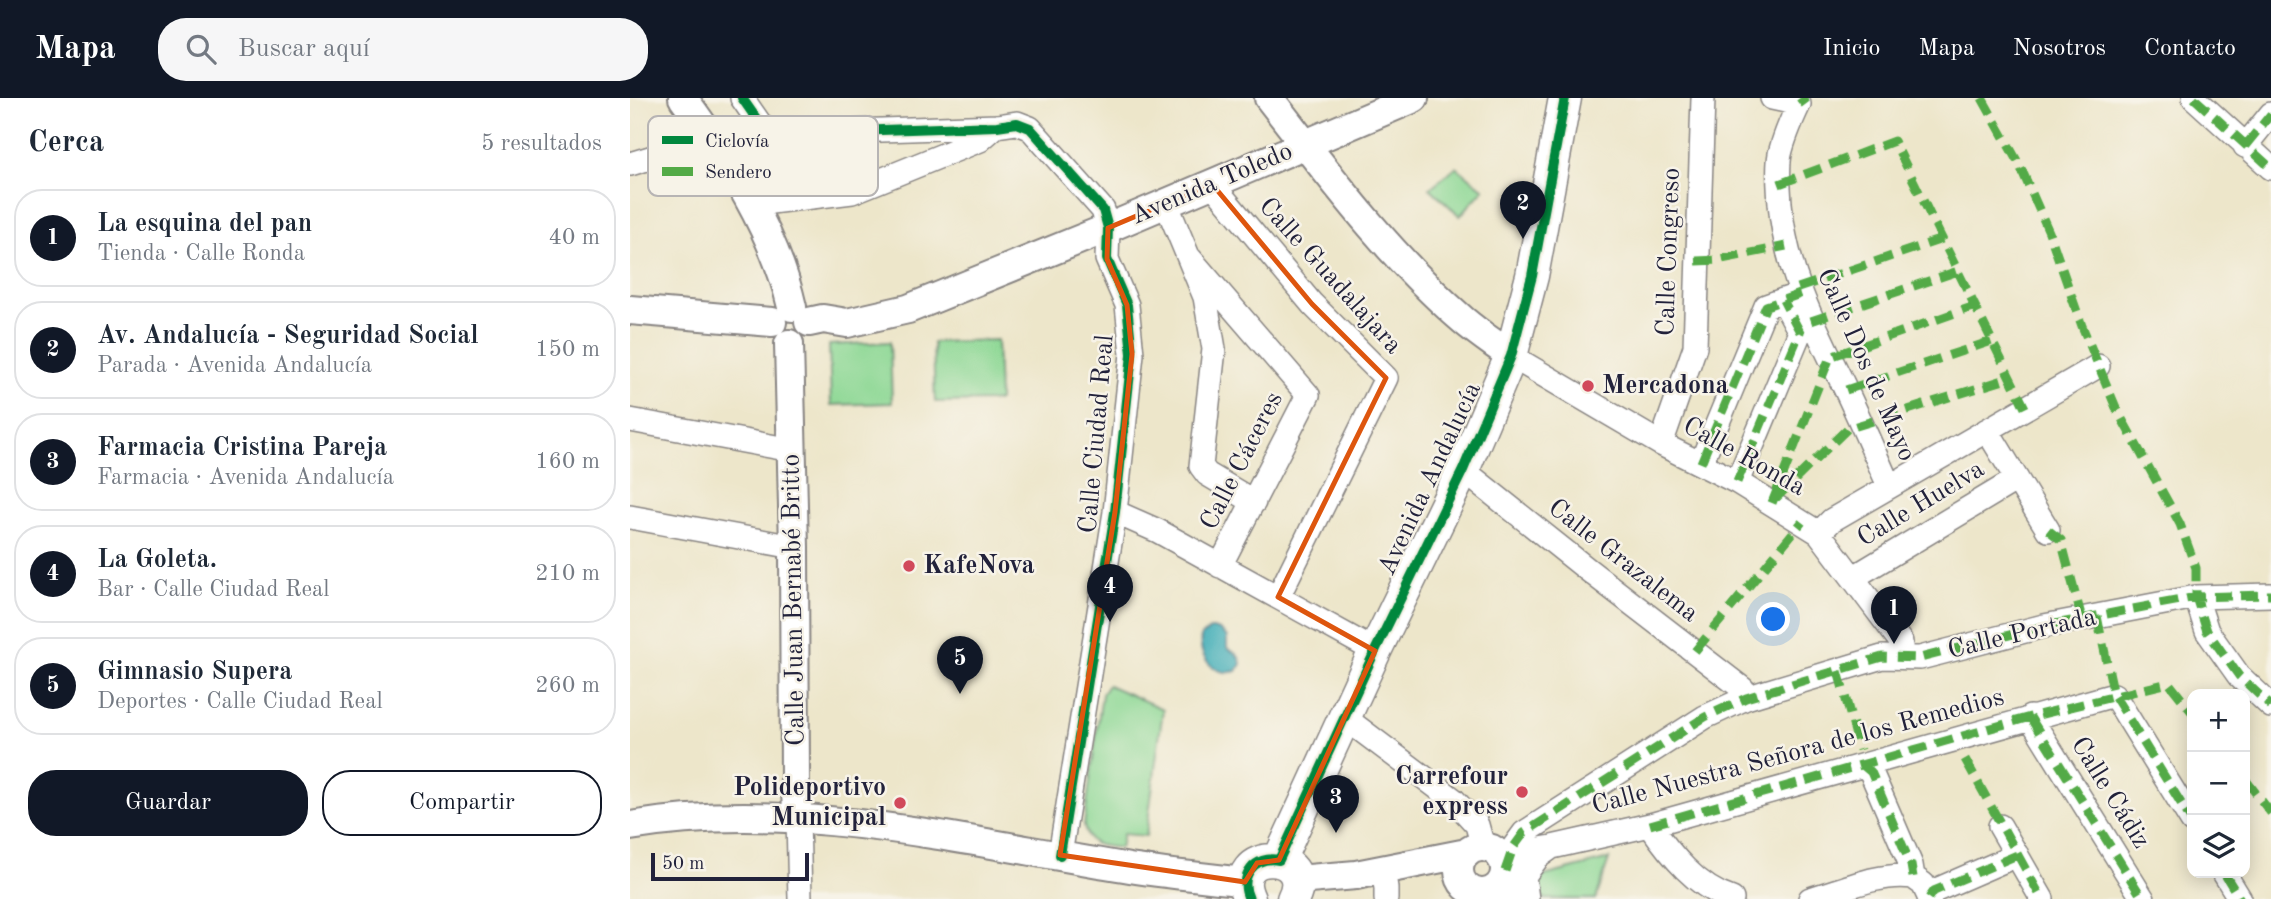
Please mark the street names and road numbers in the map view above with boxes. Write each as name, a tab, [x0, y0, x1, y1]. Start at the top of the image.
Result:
street label: Avenida Toledo	[1127, 138, 1297, 230]
street label: Calle Congreso	[1653, 167, 1685, 337]
street label: Calle Guadalajara	[1253, 193, 1407, 359]
street label: Calle Dos de Mayo	[1812, 265, 1920, 465]
street label: Calle Ciudad Real	[1075, 333, 1119, 535]
street label: Avenida Andalucía	[1374, 378, 1486, 580]
street label: Calle Cáceres	[1196, 388, 1288, 534]
street label: Calle Ronda	[1678, 413, 1810, 501]
street label: Calle Juan Bernabé Britto	[778, 454, 810, 746]
street label: Calle Huelva	[1853, 456, 1989, 552]
street label: Calle Grazalema	[1543, 495, 1703, 628]
street label: Calle Portada	[1945, 604, 2099, 664]
street label: Calle Nuestra Señora de los Remedios	[1589, 684, 2007, 820]
street label: Calle Cádiz	[2066, 733, 2154, 853]

